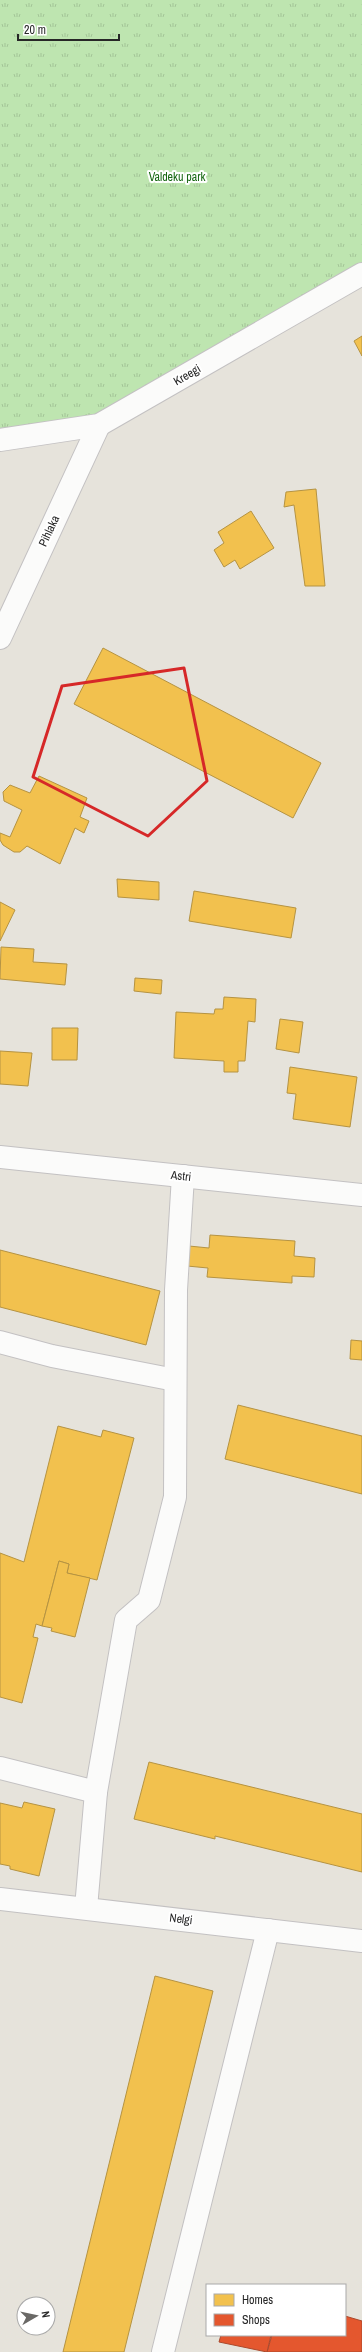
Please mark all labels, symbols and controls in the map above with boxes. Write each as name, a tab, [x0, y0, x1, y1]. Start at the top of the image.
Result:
scale bar	[18, 16, 119, 42]
text: 20 m	[24, 22, 46, 38]
park label: Valdeku park	[149, 169, 205, 185]
street label: Kreegi	[170, 361, 204, 389]
street label: Pihlaka	[35, 512, 63, 549]
street label: Astri	[169, 1167, 192, 1185]
street label: Nelgi	[169, 1910, 193, 1928]
legend	[206, 2284, 346, 2336]
text: Homes	[242, 2292, 273, 2308]
north arrow	[16, 2296, 56, 2336]
text: N	[38, 2310, 53, 2319]
text: Shops	[242, 2312, 270, 2328]

